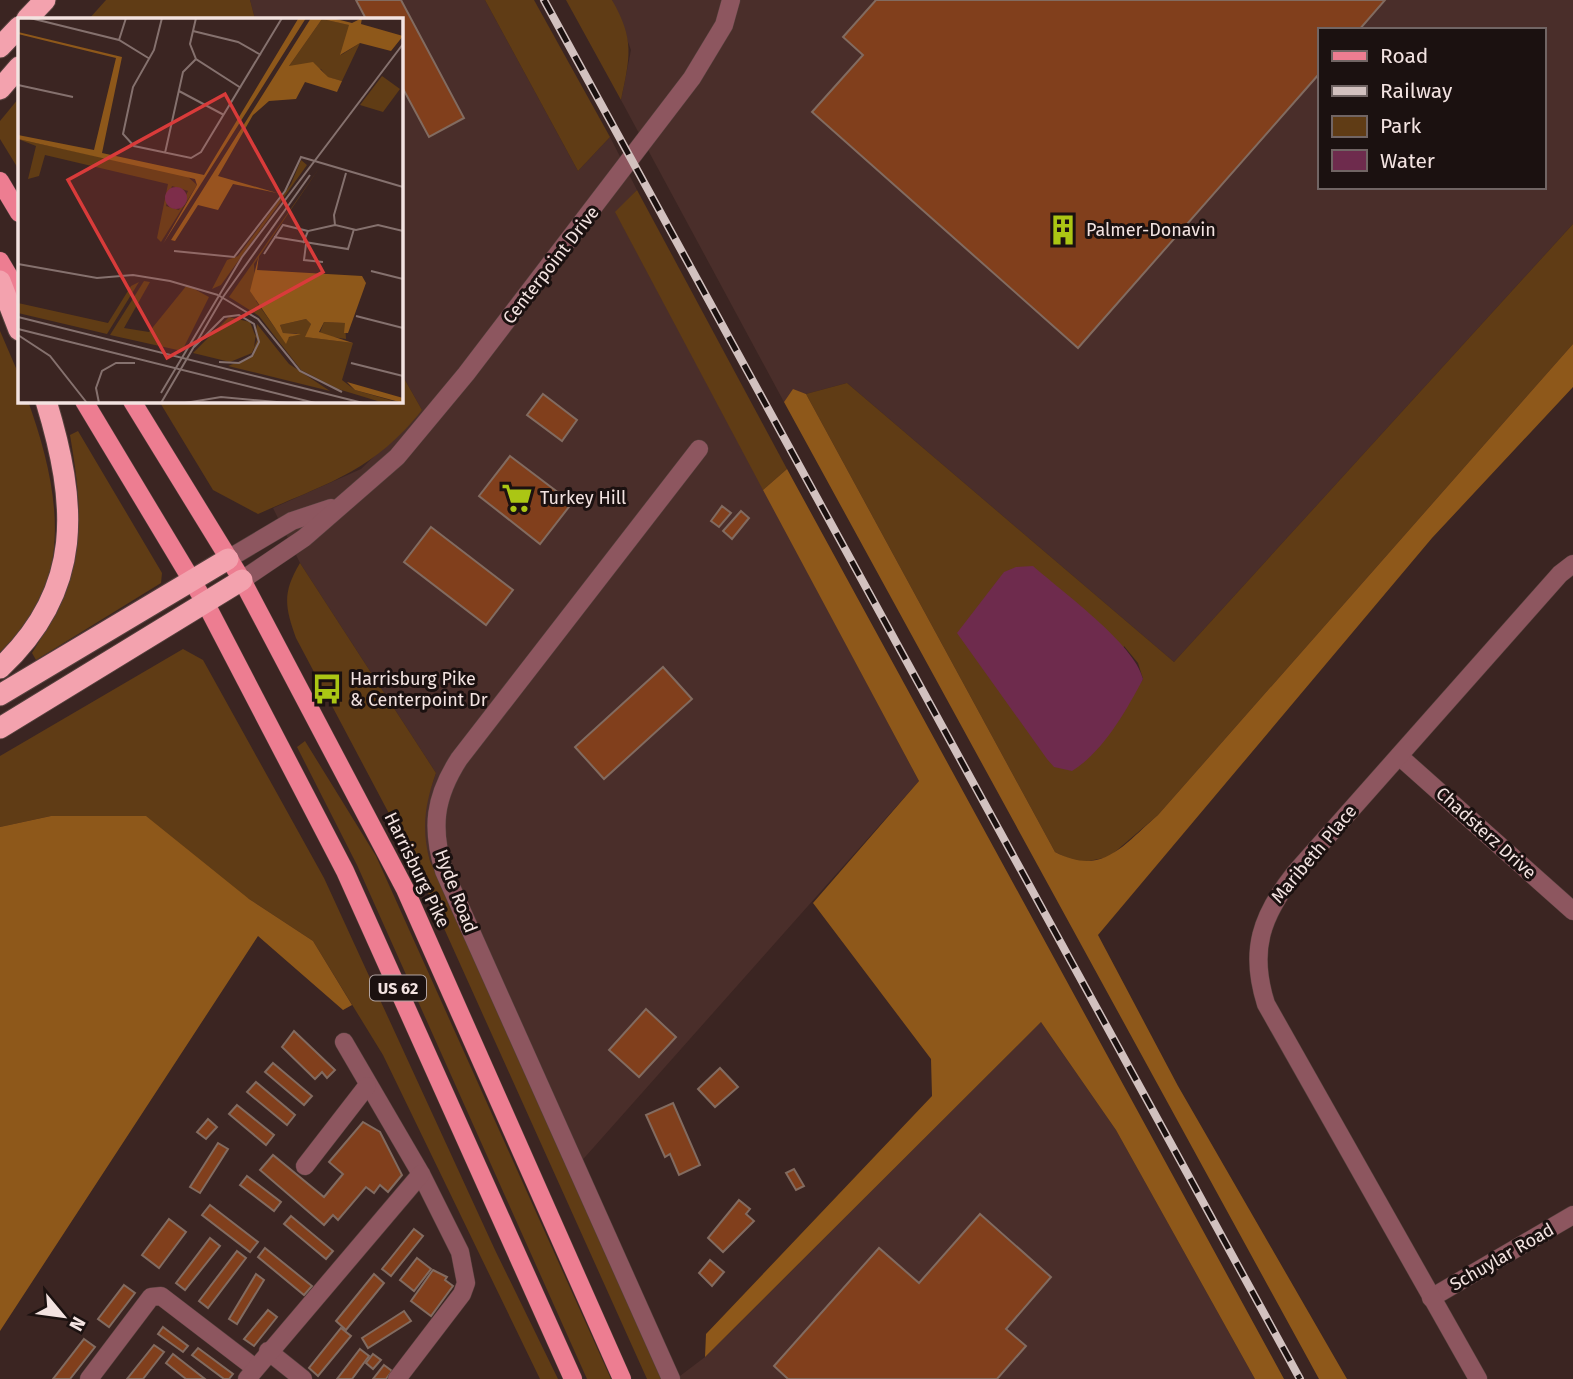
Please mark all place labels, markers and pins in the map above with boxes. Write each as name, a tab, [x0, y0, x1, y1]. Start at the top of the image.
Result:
building icon: Palmer-Donavin	[1046, 213, 1080, 247]
place label: Palmer-Donavin	[1086, 219, 1216, 241]
supermarket icon: Turkey Hill	[500, 481, 534, 515]
place label: Turkey Hill	[540, 487, 626, 509]
place label: Harrisburg Pike & Centerpoint Dr	[350, 668, 488, 711]
bus stop icon: Harrisburg Pike & Centerpoint Dr	[310, 672, 344, 706]

